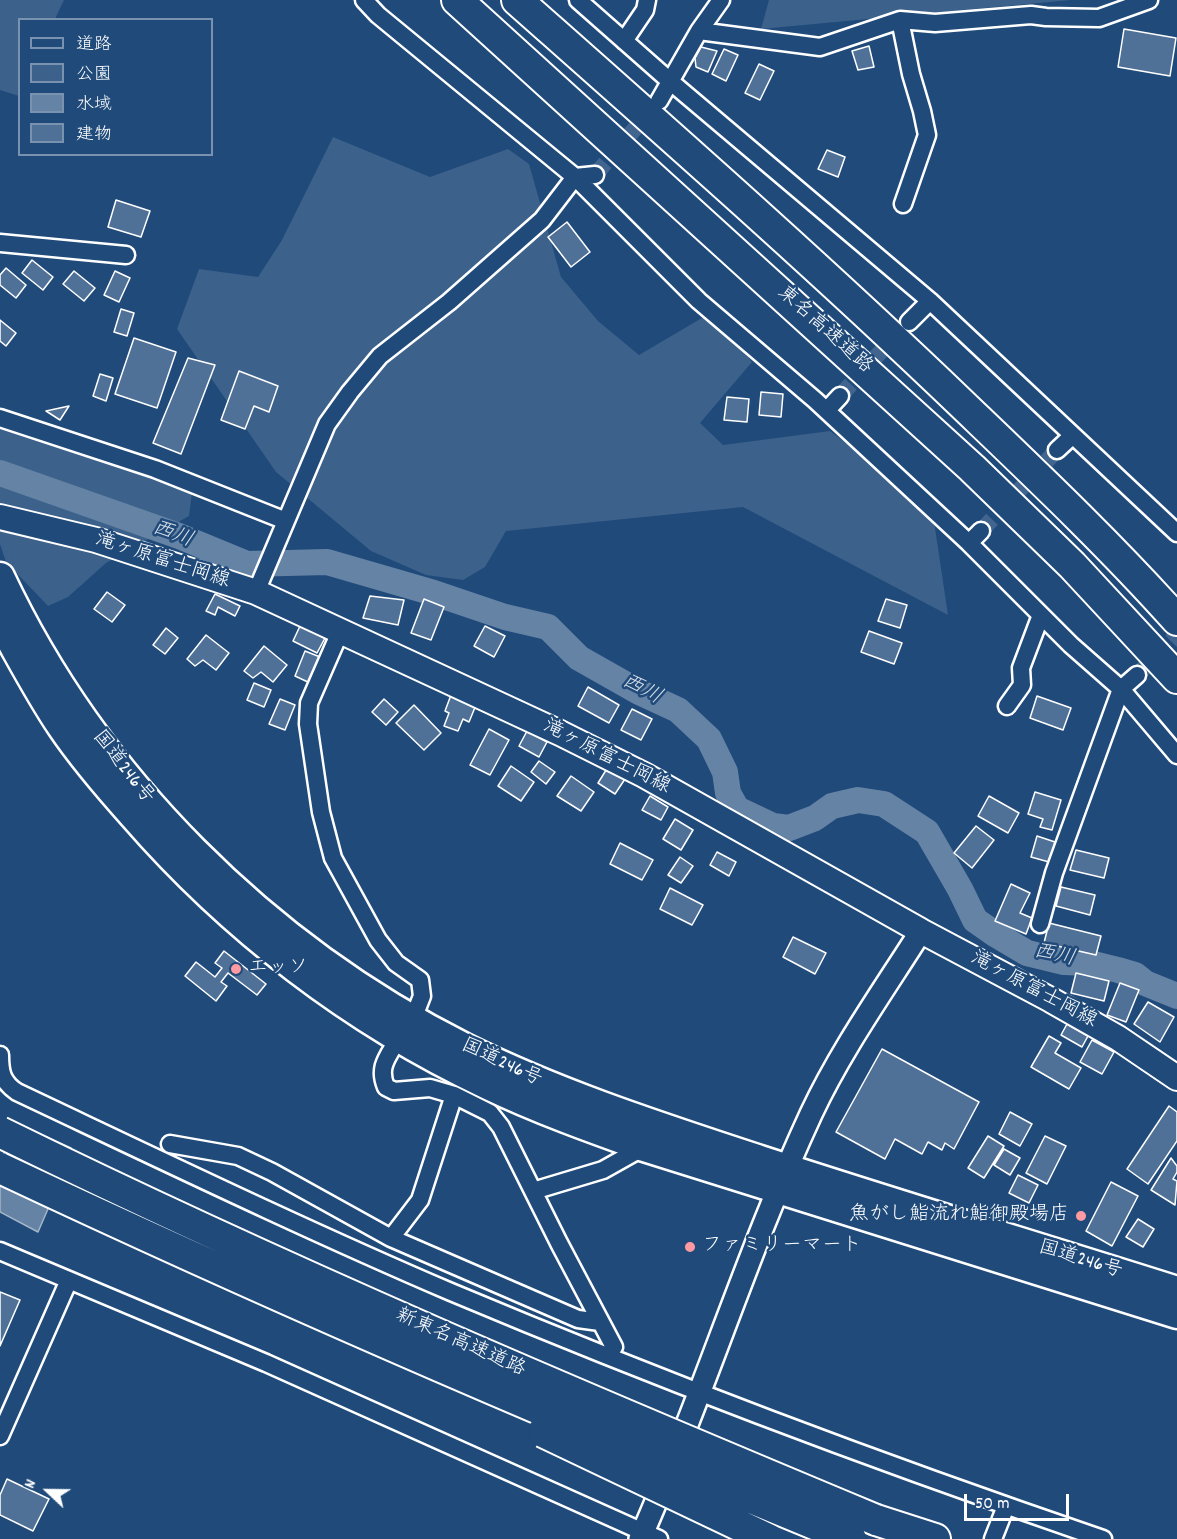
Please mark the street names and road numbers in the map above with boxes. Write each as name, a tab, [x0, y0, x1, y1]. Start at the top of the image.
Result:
street label: 東名高速道路	[771, 282, 877, 380]
street label: 滝ヶ原富士岡線	[92, 529, 232, 595]
street label: 滝ヶ原富士岡線	[538, 716, 674, 800]
street label: 国道246号	[86, 726, 158, 810]
street label: 滝ヶ原富士岡線	[966, 948, 1100, 1034]
street label: 国道246号	[457, 1035, 545, 1093]
street label: 国道246号	[1035, 1237, 1125, 1285]
street label: 新東名高速道路	[391, 1305, 529, 1383]

